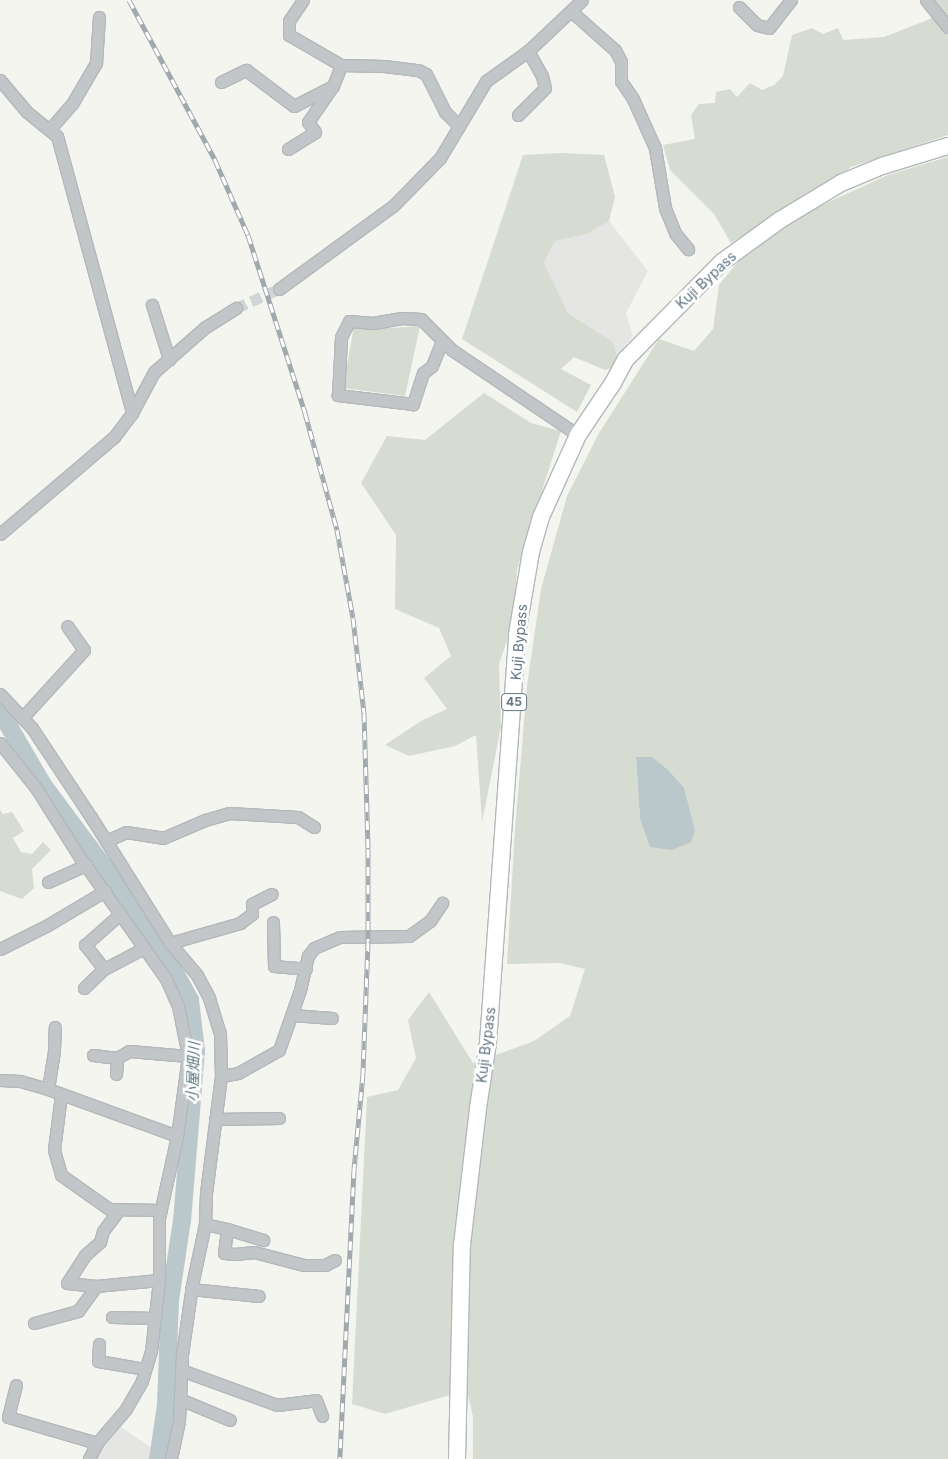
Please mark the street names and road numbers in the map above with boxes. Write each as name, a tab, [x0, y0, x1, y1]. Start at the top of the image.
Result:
street label: Kuji Bypass	[672, 248, 740, 312]
street label: Kuji Bypass	[507, 603, 531, 681]
road number: 45	[500, 692, 528, 712]
street label: Kuji Bypass	[473, 1006, 499, 1084]

